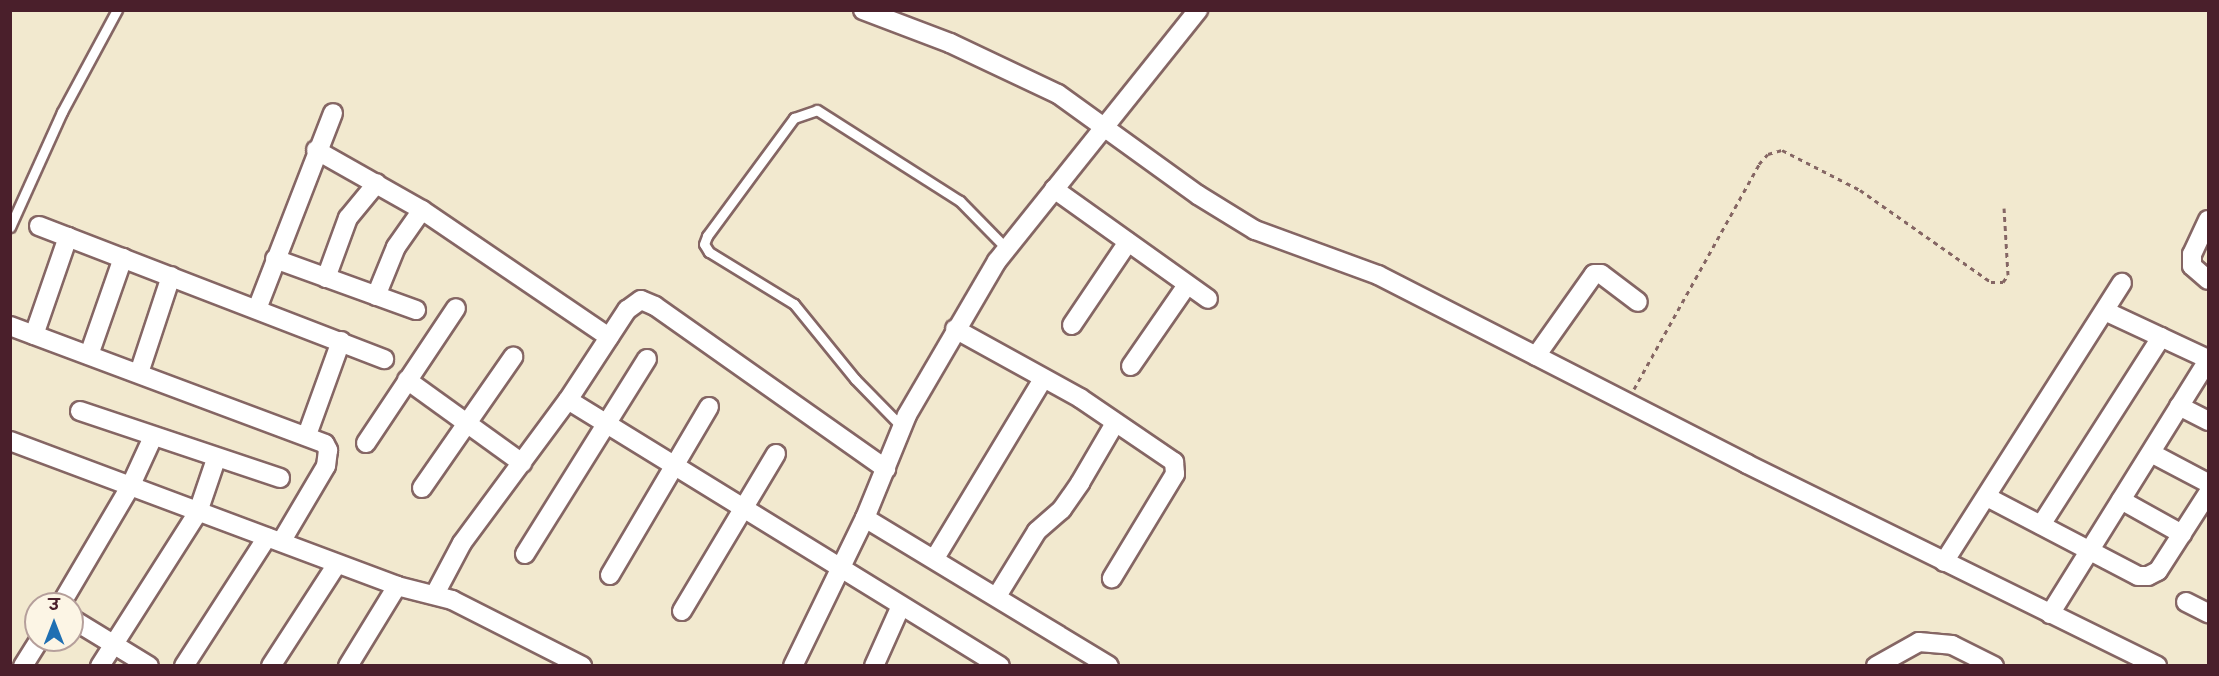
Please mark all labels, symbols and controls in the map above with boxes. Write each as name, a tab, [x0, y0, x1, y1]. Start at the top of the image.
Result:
north arrow	[24, 592, 84, 652]
text: उ	[49, 596, 59, 615]

